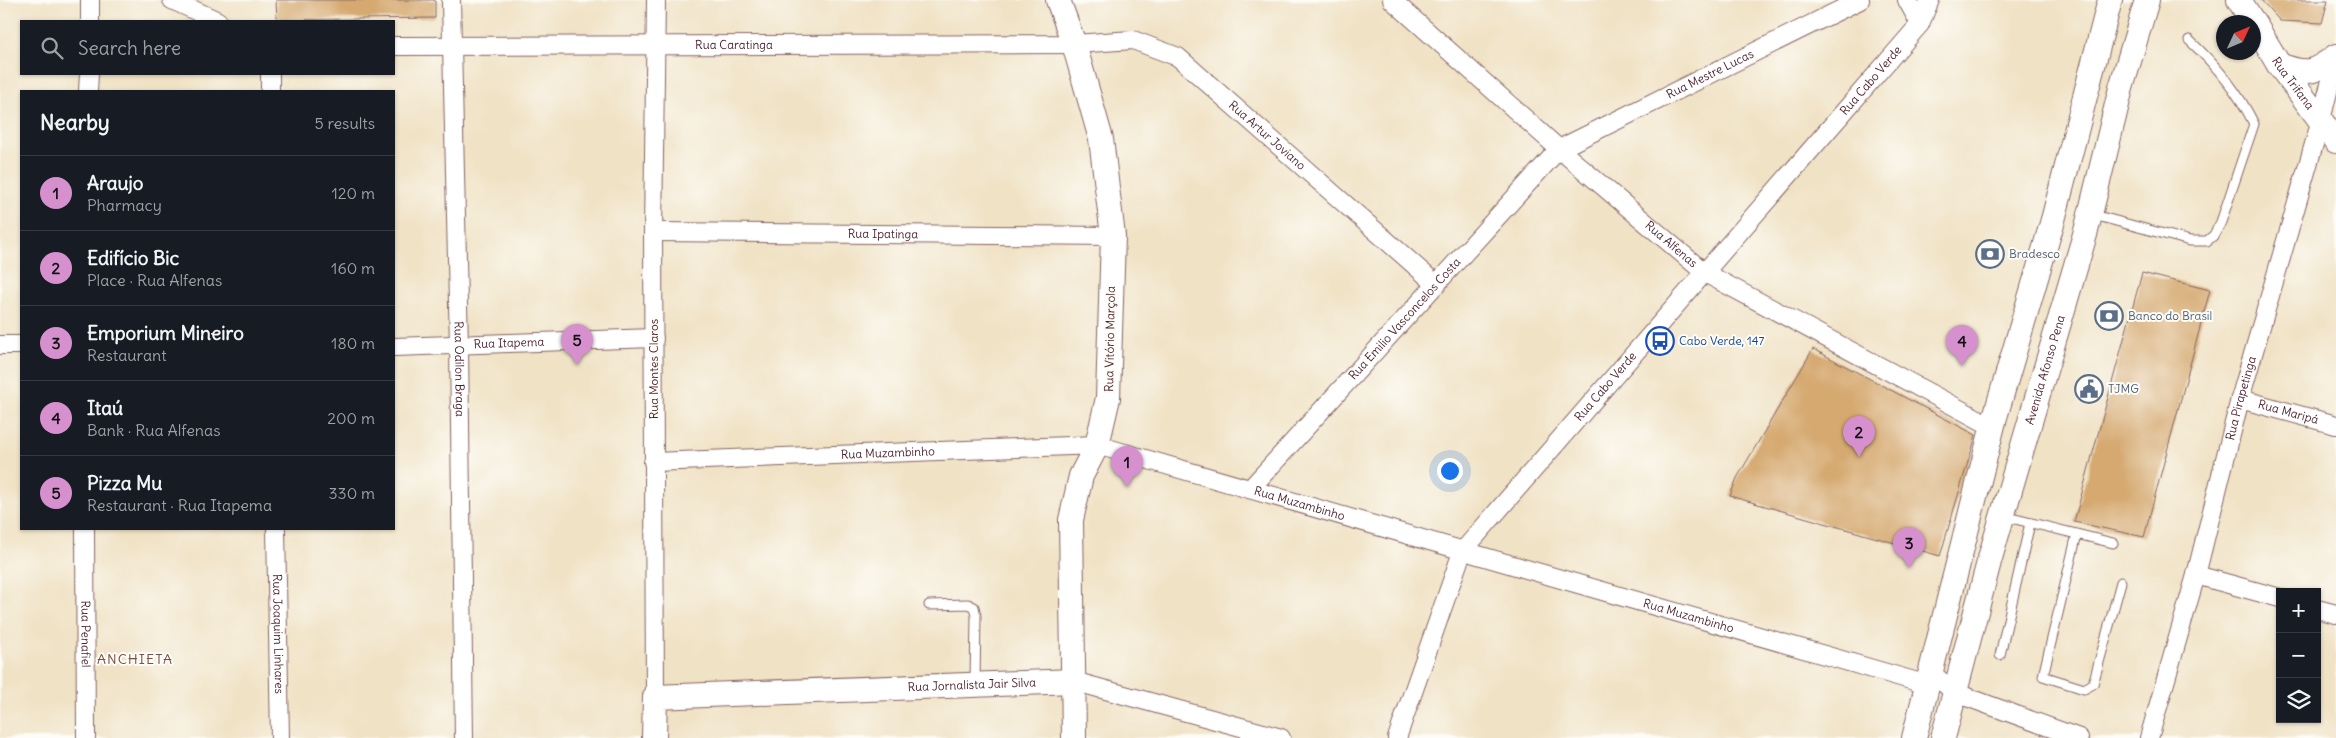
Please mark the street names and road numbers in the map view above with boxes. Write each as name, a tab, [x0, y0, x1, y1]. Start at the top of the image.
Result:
street label: Rua Caratinga	[695, 37, 773, 52]
street label: Rua Cabo Verde	[1836, 43, 1905, 118]
street label: Rua Mestre Lucas	[1664, 46, 1756, 102]
street label: Rua Trifana	[2269, 54, 2318, 113]
street label: Rua Artur Joviano	[1226, 97, 1309, 173]
street label: Rua Alfenas	[1642, 217, 1701, 270]
street label: Rua Ipatinga	[848, 226, 918, 241]
street label: Rua Emilio Vasconcelos Costa	[1345, 254, 1464, 383]
street label: Rua Vitório Marçola	[1101, 286, 1118, 392]
street label: Avenida Afonso Pena	[2022, 313, 2068, 426]
street label: Rua Montes Claros	[646, 319, 661, 419]
street label: Rua Odilon Braga	[451, 321, 468, 417]
street label: Rua Itapema	[473, 334, 545, 351]
street label: Rua Cabo Verde	[1571, 349, 1639, 424]
street label: Rua Pirapetinga	[2222, 354, 2259, 442]
street label: Rua Maripá	[2256, 396, 2320, 427]
street label: Rua Muzambinho	[841, 443, 935, 462]
street label: Rua Muzambinho	[1252, 483, 1347, 523]
street label: Rua Joaquim Linhares	[270, 574, 287, 694]
street label: Rua Muzambinho	[1641, 595, 1736, 636]
street label: Rua Penafiel	[78, 600, 94, 668]
street label: Rua Jornalista Jair Silva	[907, 674, 1036, 694]

